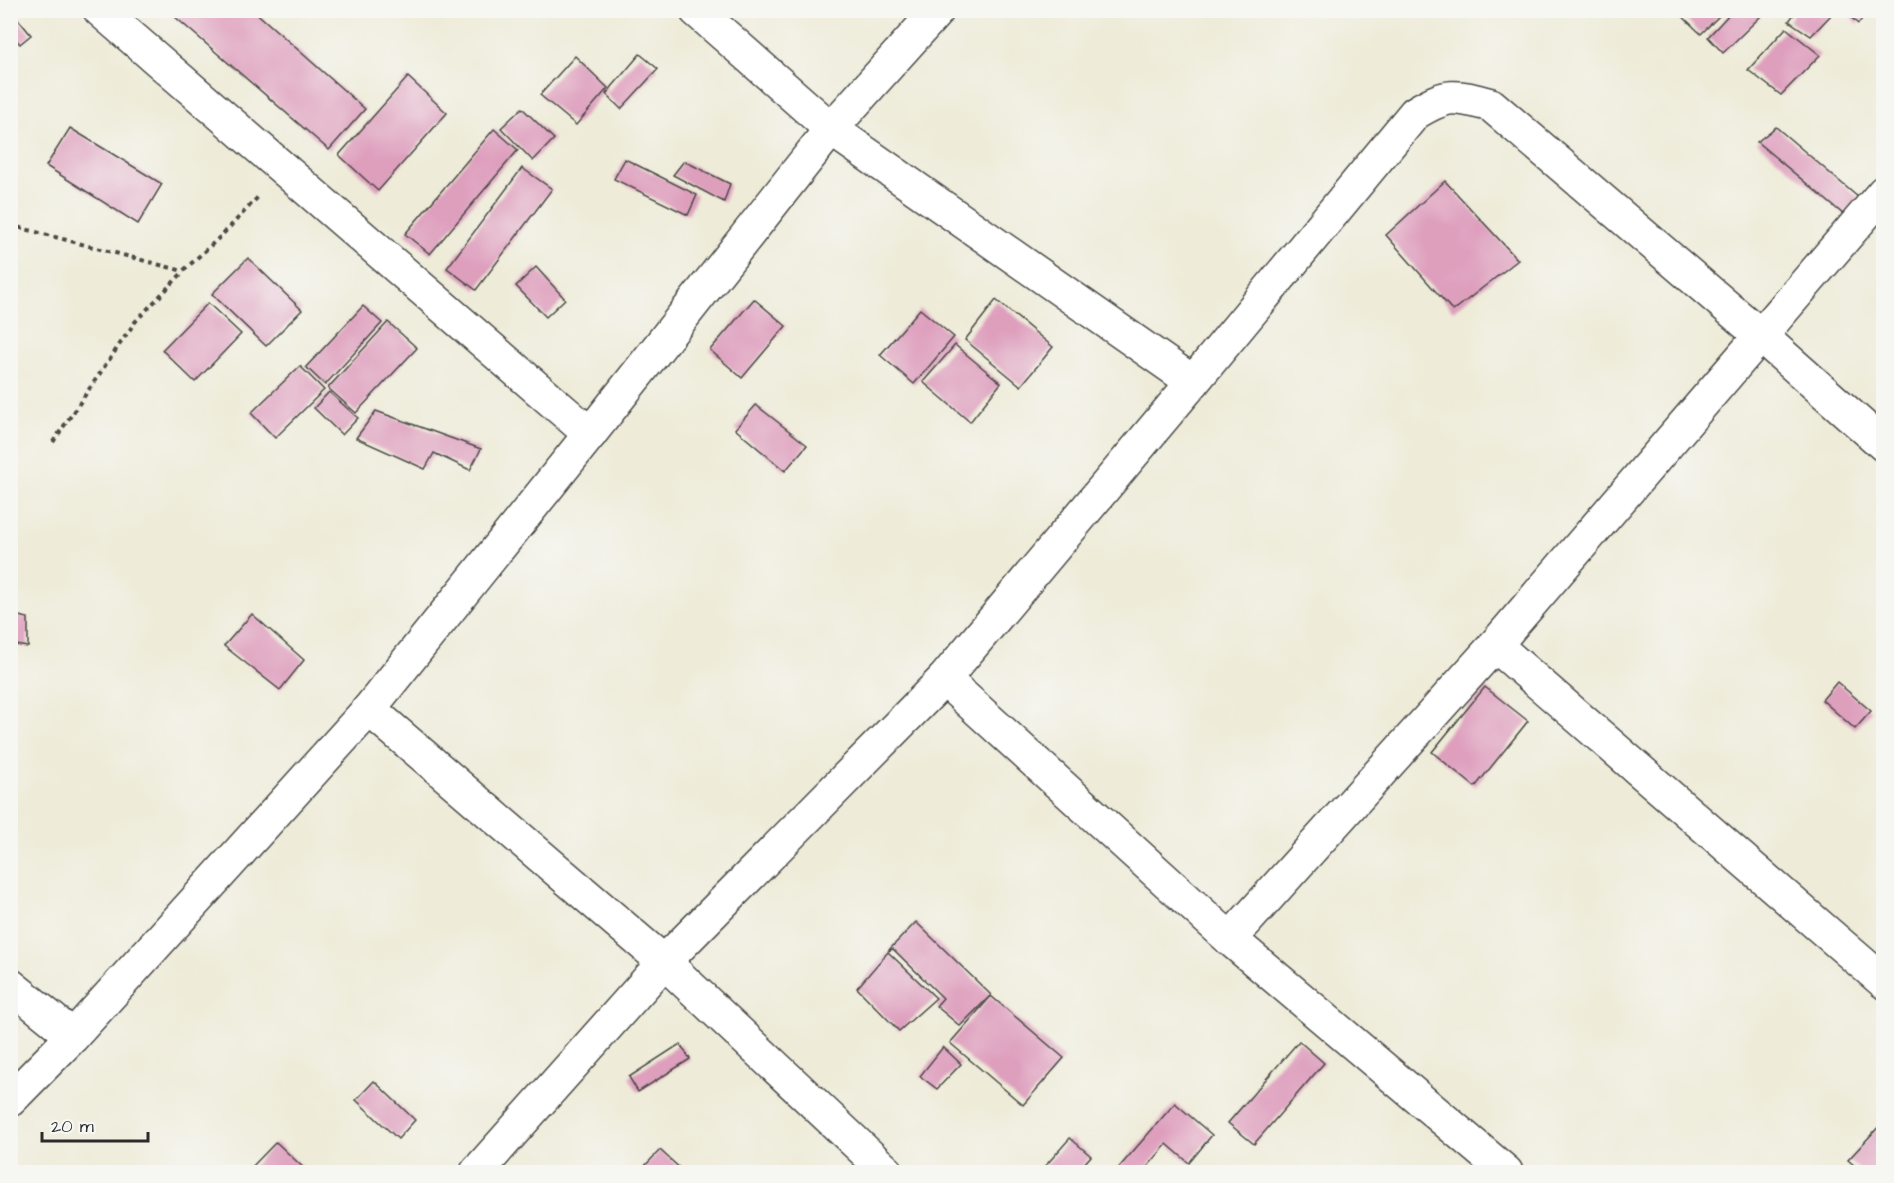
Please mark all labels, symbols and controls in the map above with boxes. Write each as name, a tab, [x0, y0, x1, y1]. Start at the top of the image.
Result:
scale bar	[42, 1105, 148, 1143]
text: 20 m	[51, 1114, 94, 1139]

